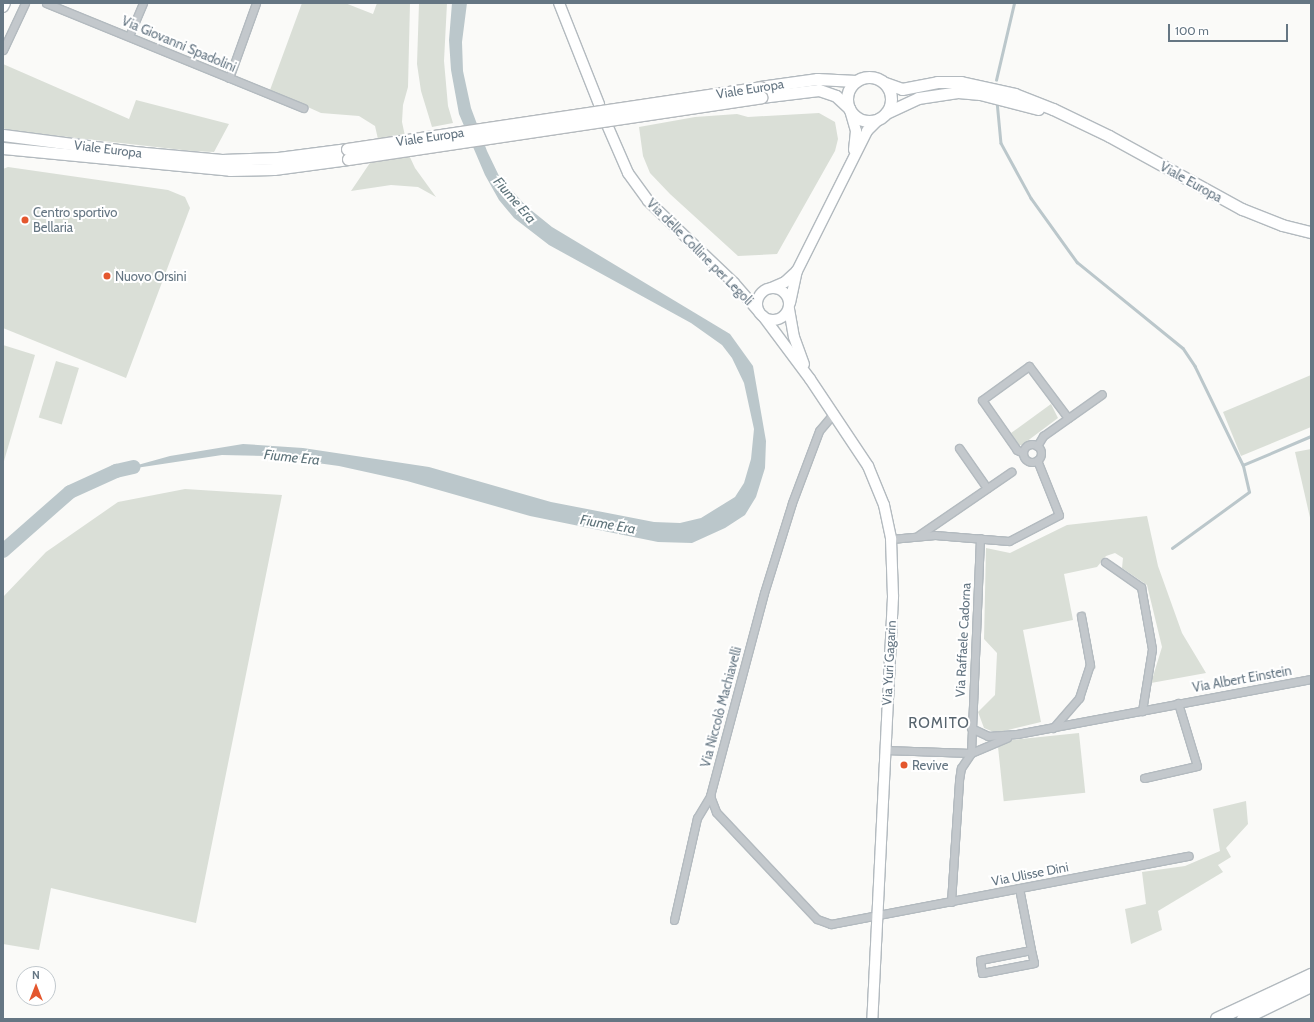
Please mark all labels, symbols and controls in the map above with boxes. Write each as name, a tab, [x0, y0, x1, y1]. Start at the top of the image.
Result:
street label: Via Giovanni Spadolini	[119, 13, 239, 75]
scale bar	[1170, 16, 1290, 42]
text: 100 m	[1175, 23, 1209, 38]
street label: Viale Europa	[715, 76, 785, 102]
street label: Viale Europa	[395, 125, 465, 149]
street label: Viale Europa	[73, 137, 143, 161]
street label: Viale Europa	[1157, 159, 1225, 205]
water label: Fiume Era	[490, 173, 540, 227]
street label: Via delle Colline per Legoli	[644, 196, 756, 308]
place label: Centro sportivo Bellaria	[33, 205, 117, 236]
marker: Centro sportivo Bellaria	[20, 215, 30, 225]
place label: Nuovo Orsini	[115, 268, 186, 284]
marker: Nuovo Orsini	[102, 271, 112, 281]
water label: Fiume Era	[263, 446, 321, 468]
water label: Fiume Era	[579, 511, 637, 537]
street label: Via Raffaele Cadorna	[952, 582, 974, 698]
street label: Via Yuri Gagarin	[879, 620, 899, 706]
street label: Via Niccolò Machiavelli	[697, 645, 745, 769]
street label: Via Albert Einstein	[1191, 663, 1293, 695]
district label: ROMITO	[908, 715, 970, 733]
place label: Revive	[912, 757, 948, 773]
marker: Revive	[899, 760, 909, 770]
street label: Via Ulisse Dini	[990, 859, 1070, 889]
north arrow	[16, 966, 56, 1006]
text: N	[32, 968, 40, 982]

